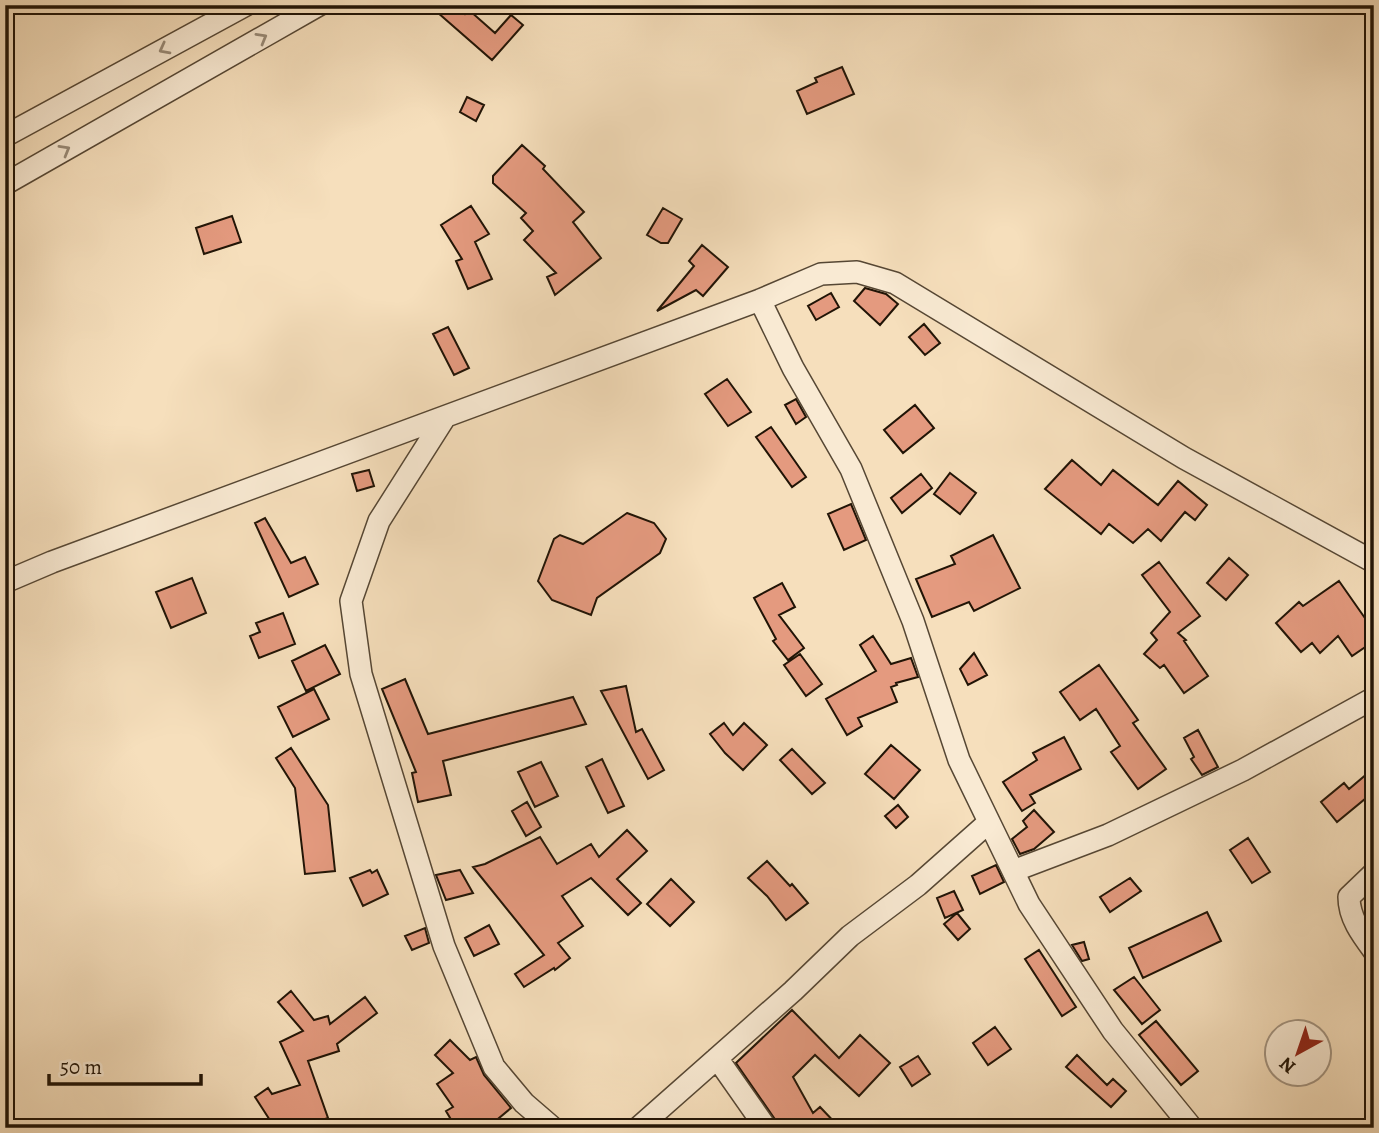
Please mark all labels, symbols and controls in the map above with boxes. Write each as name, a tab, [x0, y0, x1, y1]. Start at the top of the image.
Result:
one-way arrow	[254, 33, 267, 46]
one-way arrow	[159, 41, 172, 55]
one-way arrow	[57, 145, 70, 158]
north arrow	[1264, 1018, 1334, 1088]
scale bar	[49, 1042, 201, 1086]
text: N	[1274, 1051, 1301, 1080]
text: 50 m	[60, 1053, 102, 1081]

